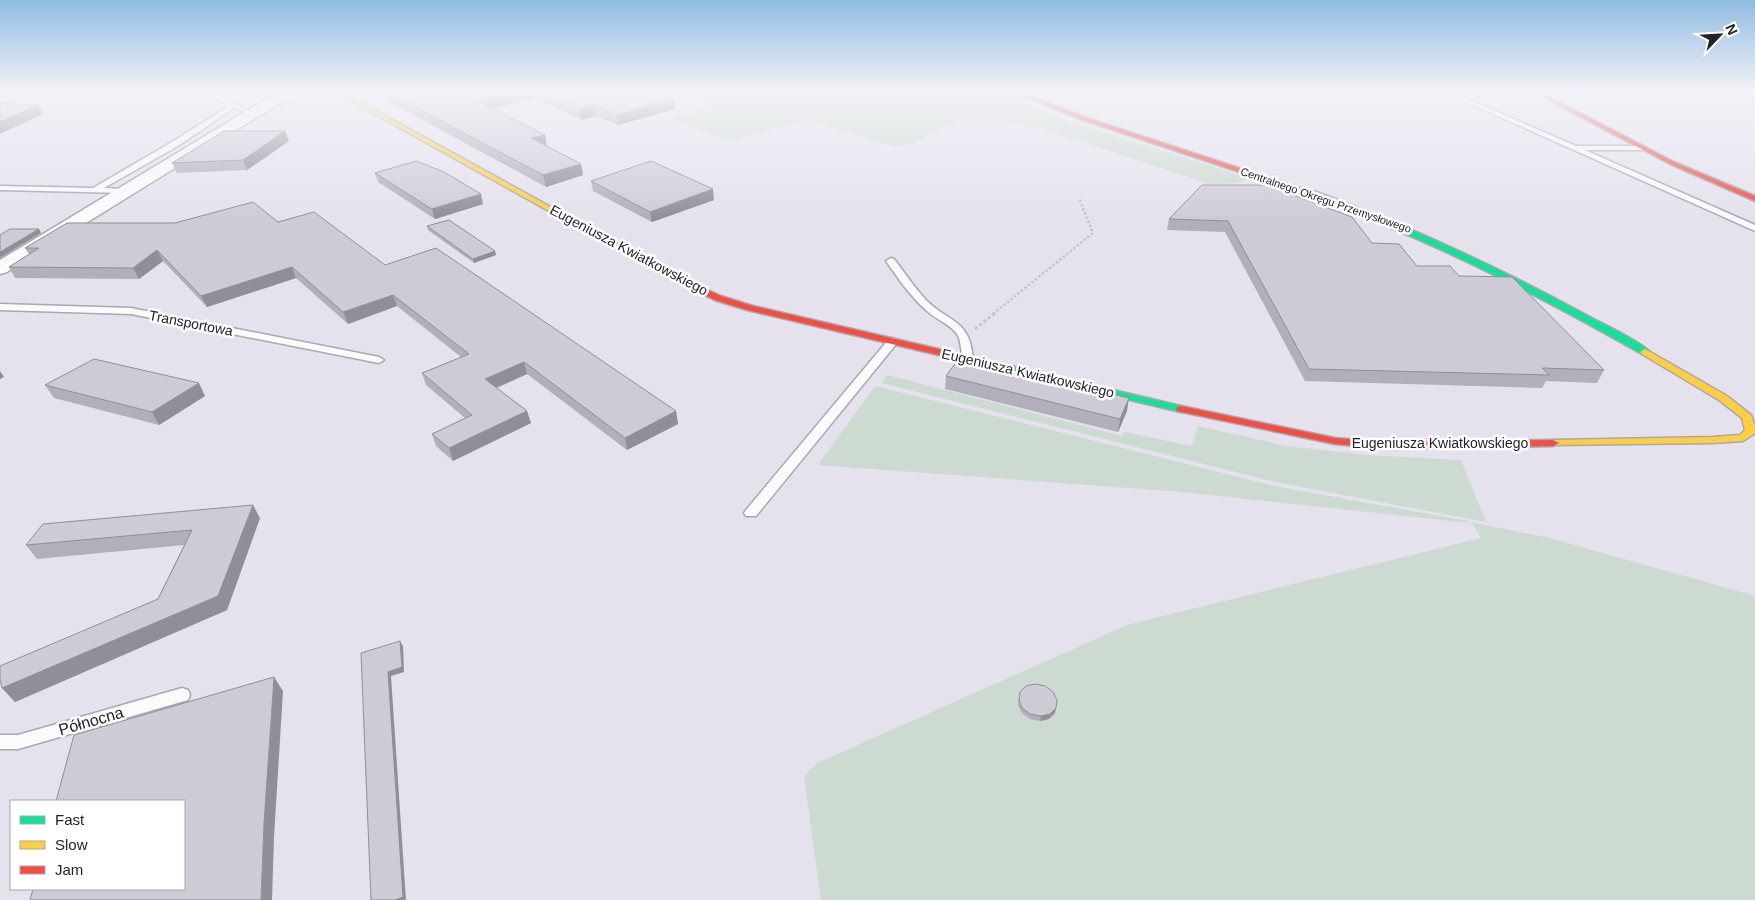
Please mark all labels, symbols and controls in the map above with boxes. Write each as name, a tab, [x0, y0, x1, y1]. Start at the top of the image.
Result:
north arrow	[1695, 10, 1745, 60]
text: N	[1722, 22, 1741, 37]
street label: Centralnego Okręgu Przemysłowego	[1239, 165, 1413, 235]
street label: Eugeniusza Kwiatkowskiego	[547, 201, 711, 299]
street label: Transportowa	[148, 307, 234, 339]
street label: Eugeniusza Kwiatkowskiego	[940, 345, 1116, 401]
street label: Eugeniusza Kwiatkowskiego	[1352, 435, 1529, 451]
street label: Północna	[57, 704, 126, 738]
legend	[10, 800, 185, 890]
text: Fast	[55, 811, 85, 828]
text: Slow	[55, 836, 88, 853]
text: Jam	[55, 861, 83, 878]

